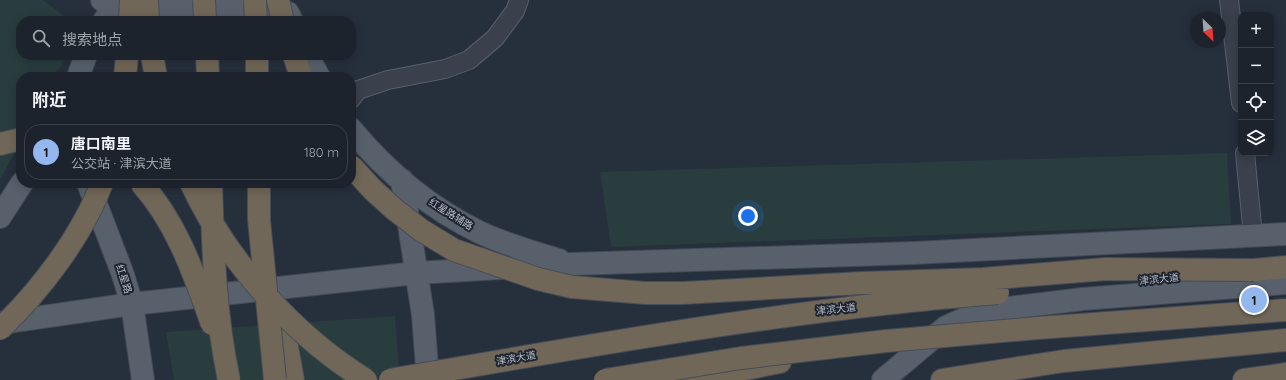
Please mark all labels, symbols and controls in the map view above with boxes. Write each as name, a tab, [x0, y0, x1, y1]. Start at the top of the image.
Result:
north arrow	[1190, 12, 1226, 48]
map controls	[1238, 12, 1274, 156]
button: +	[1238, 12, 1274, 48]
search box	[16, 16, 356, 60]
icon: search	[30, 27, 52, 49]
text: 搜索地点	[62, 30, 122, 49]
button: −	[1238, 48, 1274, 84]
button: locate	[1238, 84, 1274, 120]
text: 附近	[32, 89, 66, 110]
button: layers	[1238, 120, 1274, 156]
text: 唐口南里	[71, 134, 131, 153]
text: 1	[43, 144, 49, 160]
text: 180 m	[304, 144, 339, 160]
text: 公交站 · 津滨大道	[71, 155, 172, 171]
street label: 红星路辅路	[426, 195, 476, 233]
your location	[738, 206, 758, 226]
street label: 红星路	[113, 263, 135, 295]
street label: 津滨大道	[1138, 270, 1180, 288]
pin: 1	[1241, 285, 1267, 315]
street label: 津滨大道	[815, 300, 857, 318]
street label: 津滨大道	[495, 348, 537, 368]

